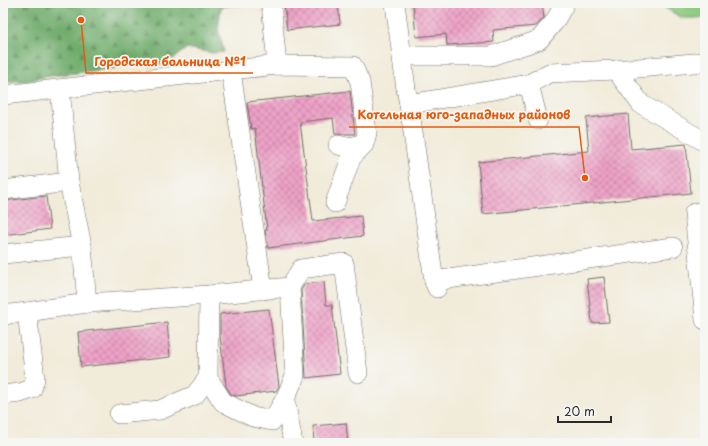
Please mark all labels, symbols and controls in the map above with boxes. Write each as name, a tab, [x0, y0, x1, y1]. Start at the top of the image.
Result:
callout: Городская больница №1	[86, 49, 253, 73]
text: Городская больница №1	[94, 52, 246, 70]
callout: Котельная юго-западных районов	[349, 103, 579, 127]
text: Котельная юго-западных районов	[358, 105, 570, 123]
scale bar	[558, 398, 611, 424]
text: 20 m	[564, 402, 595, 420]

